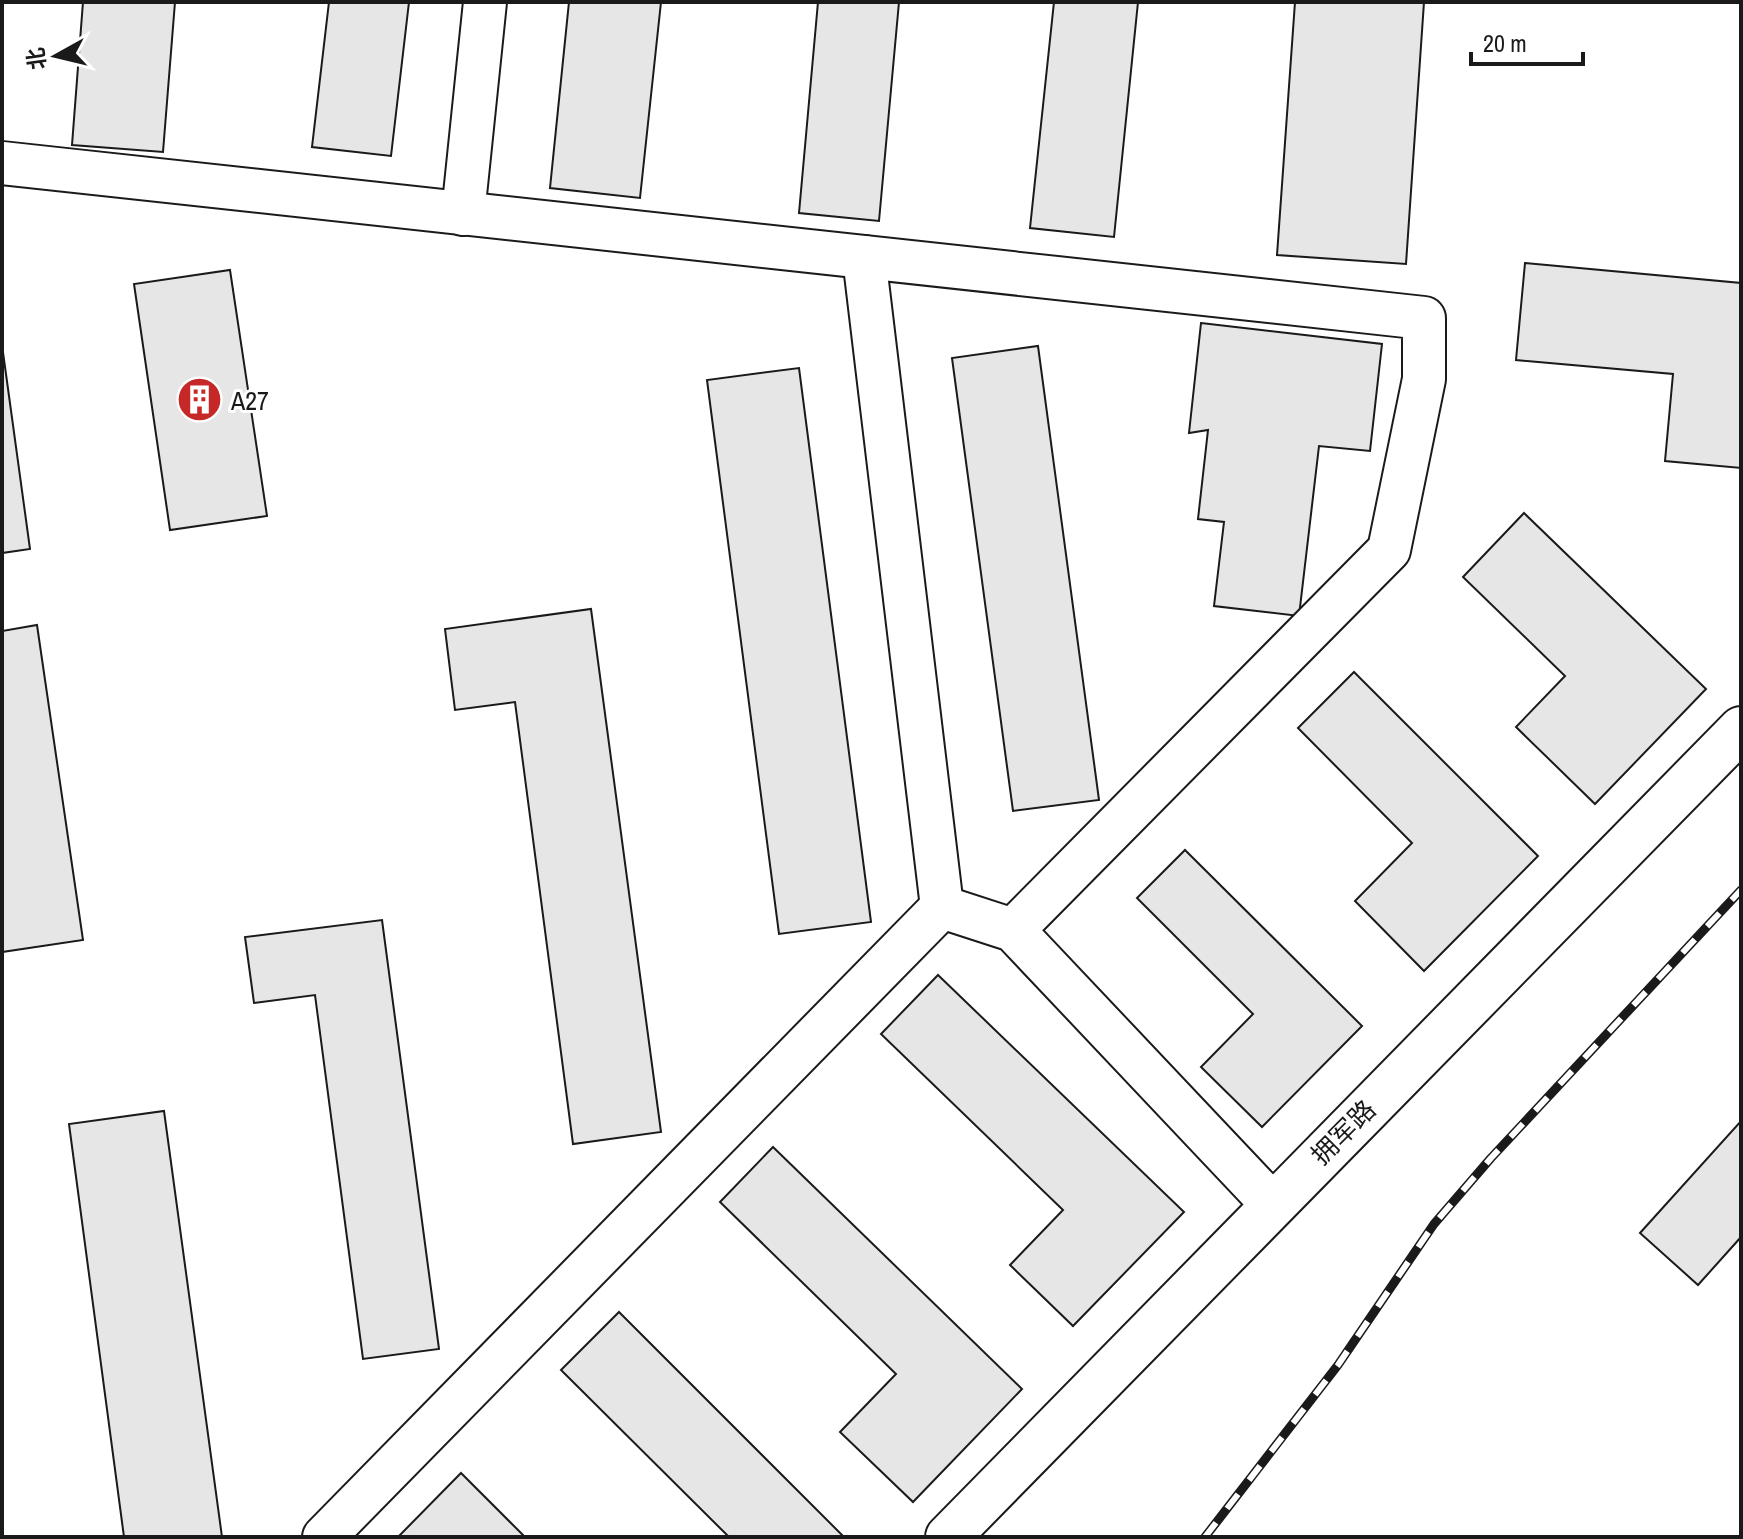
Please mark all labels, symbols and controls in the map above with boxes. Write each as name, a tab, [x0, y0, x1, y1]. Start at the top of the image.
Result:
north arrow	[16, 16, 96, 96]
scale bar	[1471, 16, 1583, 66]
text: 20 m	[1483, 27, 1527, 59]
text: 北	[20, 46, 53, 72]
building icon: A27	[176, 376, 224, 424]
place label: A27	[230, 383, 269, 418]
street label: 拥军路	[1303, 1092, 1383, 1172]

